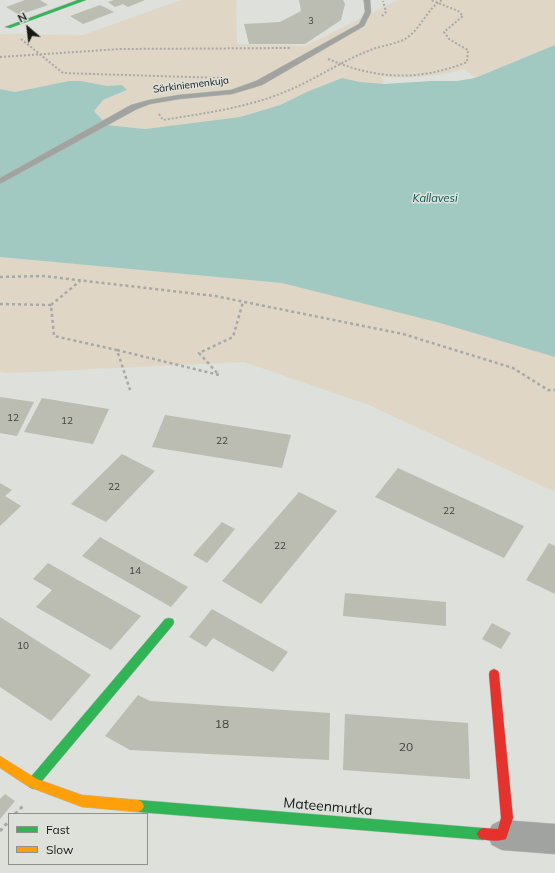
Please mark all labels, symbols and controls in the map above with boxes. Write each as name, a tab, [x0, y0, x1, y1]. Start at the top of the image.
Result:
north arrow	[8, 8, 48, 48]
text: N	[15, 9, 29, 26]
house number: 3	[308, 16, 314, 26]
street label: Särkiniemenkuja	[152, 74, 230, 96]
water label: Kallavesi	[412, 192, 458, 206]
house number: 12	[7, 412, 19, 424]
house number: 12	[61, 415, 73, 427]
house number: 22	[216, 435, 228, 447]
house number: 22	[108, 481, 120, 493]
house number: 22	[443, 505, 455, 517]
house number: 22	[274, 540, 286, 552]
house number: 14	[129, 565, 141, 577]
house number: 10	[17, 640, 29, 652]
house number: 18	[215, 717, 229, 731]
house number: 20	[399, 740, 413, 754]
street label: Mateenmutka	[283, 795, 373, 819]
legend	[8, 813, 148, 865]
text: Fast	[46, 822, 70, 837]
text: Slow	[46, 842, 74, 857]

